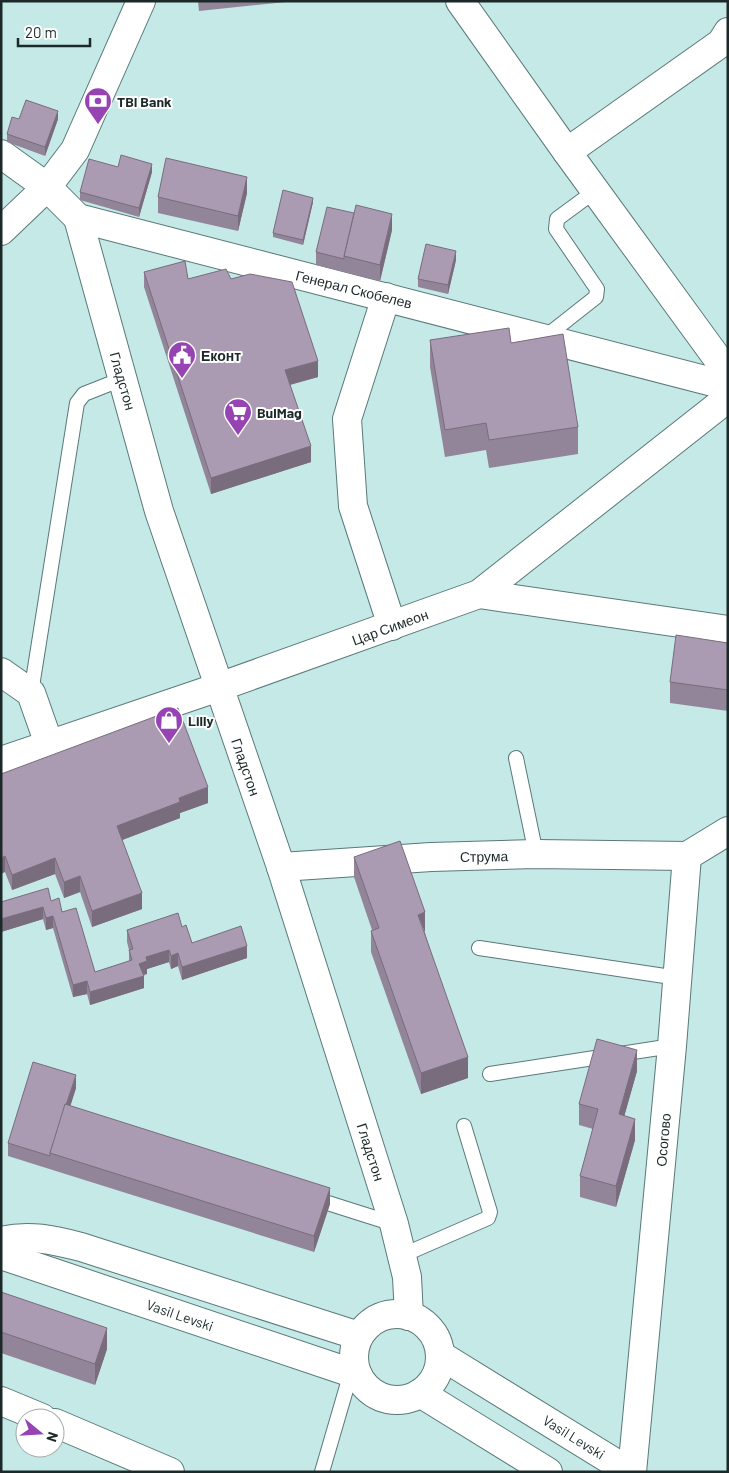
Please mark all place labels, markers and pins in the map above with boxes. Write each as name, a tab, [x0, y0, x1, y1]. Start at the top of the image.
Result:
bank icon: TBI Bank	[83, 86, 113, 125]
place label: TBI Bank	[117, 93, 172, 110]
public building icon: Еконт	[167, 340, 197, 379]
place label: Еконт	[201, 347, 241, 364]
supermarket icon: BulMag	[223, 397, 253, 436]
place label: BulMag	[257, 404, 302, 421]
shop icon: Lilly	[154, 705, 184, 744]
place label: Lilly	[188, 712, 213, 729]

